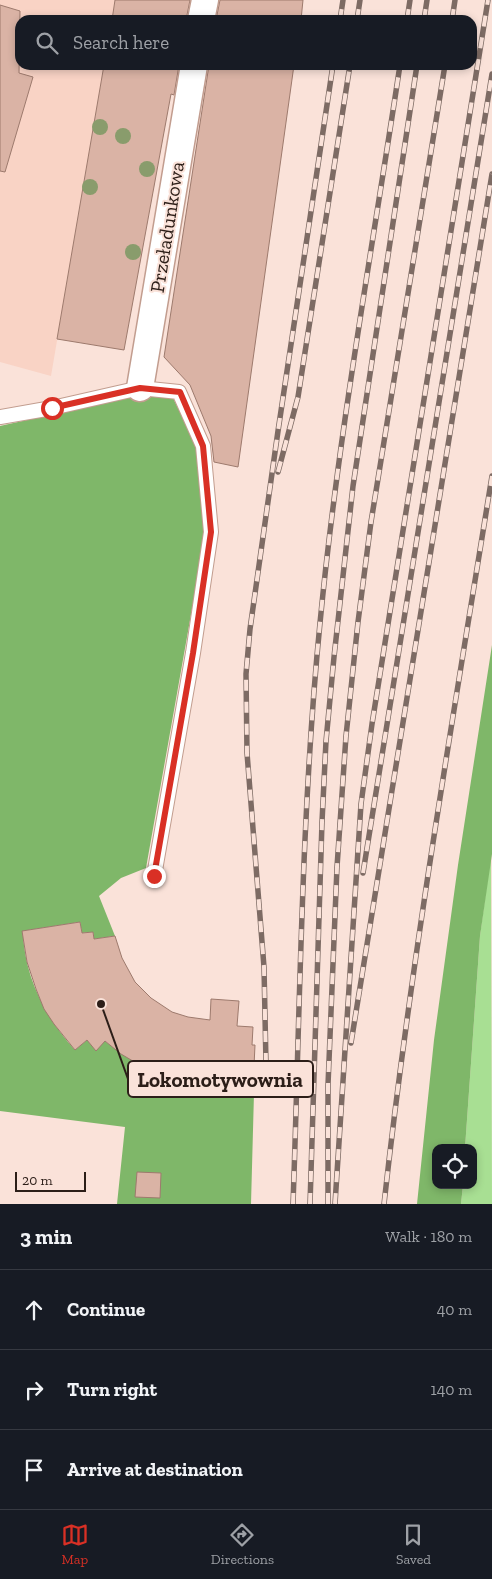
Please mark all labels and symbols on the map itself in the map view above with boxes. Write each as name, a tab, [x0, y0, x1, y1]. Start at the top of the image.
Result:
street label: Przeładunkowa	[145, 159, 189, 294]
route start	[41, 397, 64, 420]
route end	[143, 865, 166, 888]
callout: Lokomotywownia	[128, 1061, 313, 1097]
text: Lokomotywownia	[137, 1067, 303, 1092]
scale bar	[15, 1169, 86, 1192]

